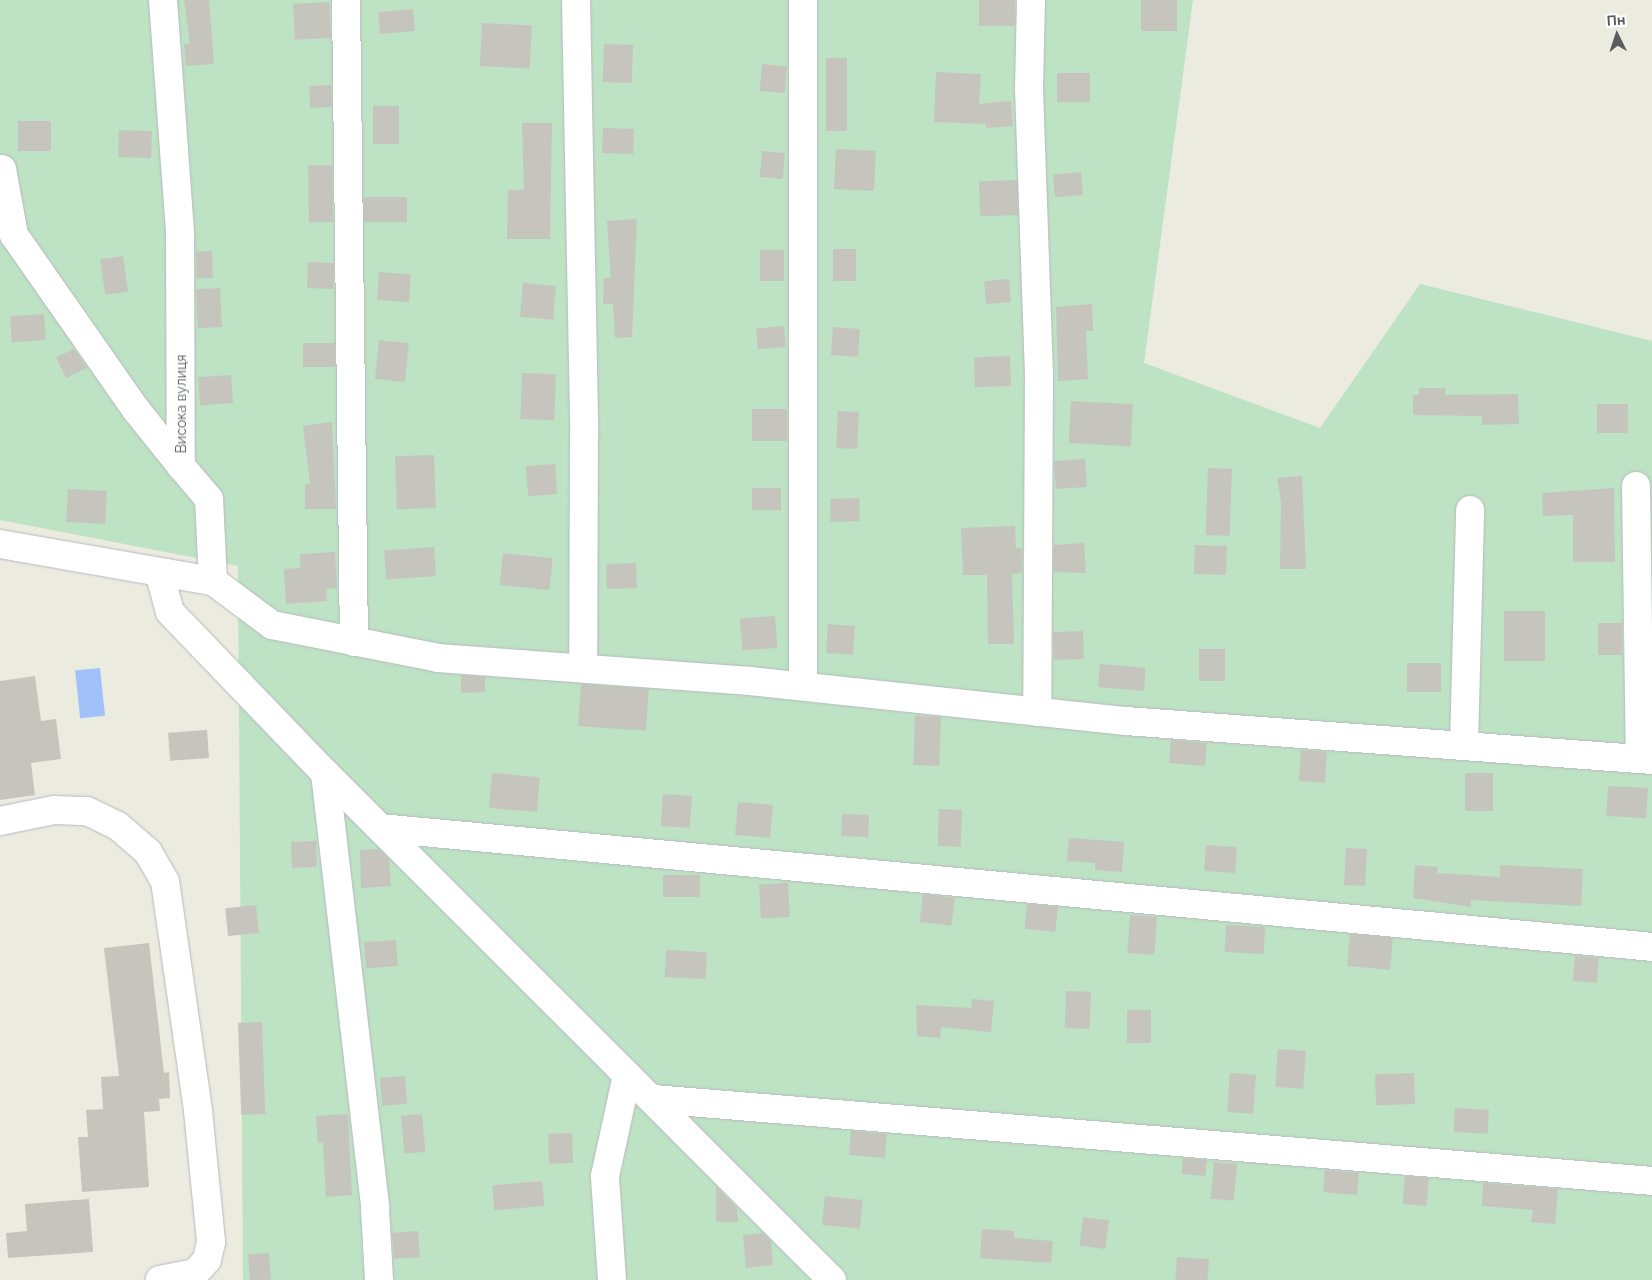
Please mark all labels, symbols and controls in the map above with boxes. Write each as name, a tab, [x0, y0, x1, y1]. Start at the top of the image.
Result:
north arrow	[1592, 10, 1642, 60]
text: Пн	[1606, 11, 1626, 29]
street label: Висока вулиця	[173, 355, 189, 453]

